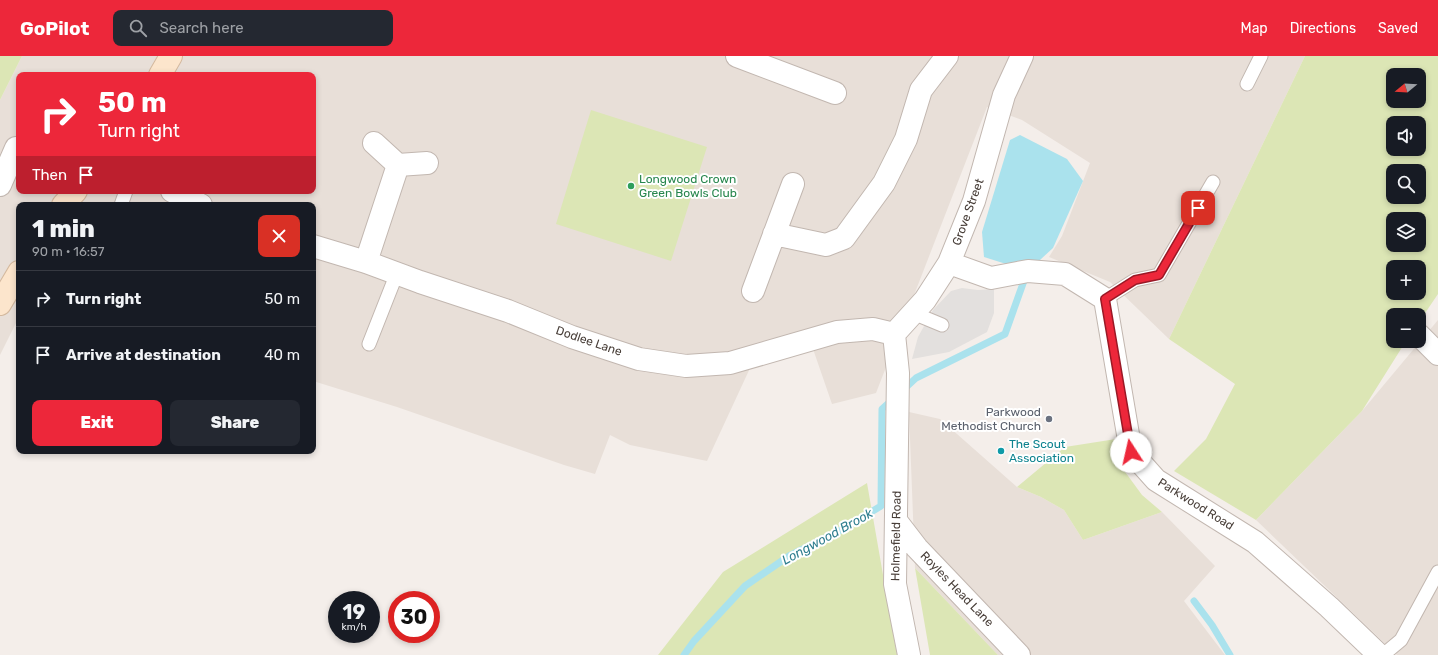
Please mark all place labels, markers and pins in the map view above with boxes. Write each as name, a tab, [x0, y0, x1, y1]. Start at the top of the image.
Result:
place label: Longwood Crown Green Bowls Club	[639, 172, 737, 200]
marker: Longwood Crown Green Bowls Club	[626, 181, 636, 191]
pin	[1181, 191, 1215, 225]
place label: Parkwood Methodist Church	[941, 405, 1041, 433]
marker: Parkwood Methodist Church	[1044, 414, 1054, 424]
place label: The Scout Association	[1009, 437, 1074, 465]
marker: The Scout Association	[996, 446, 1006, 456]

